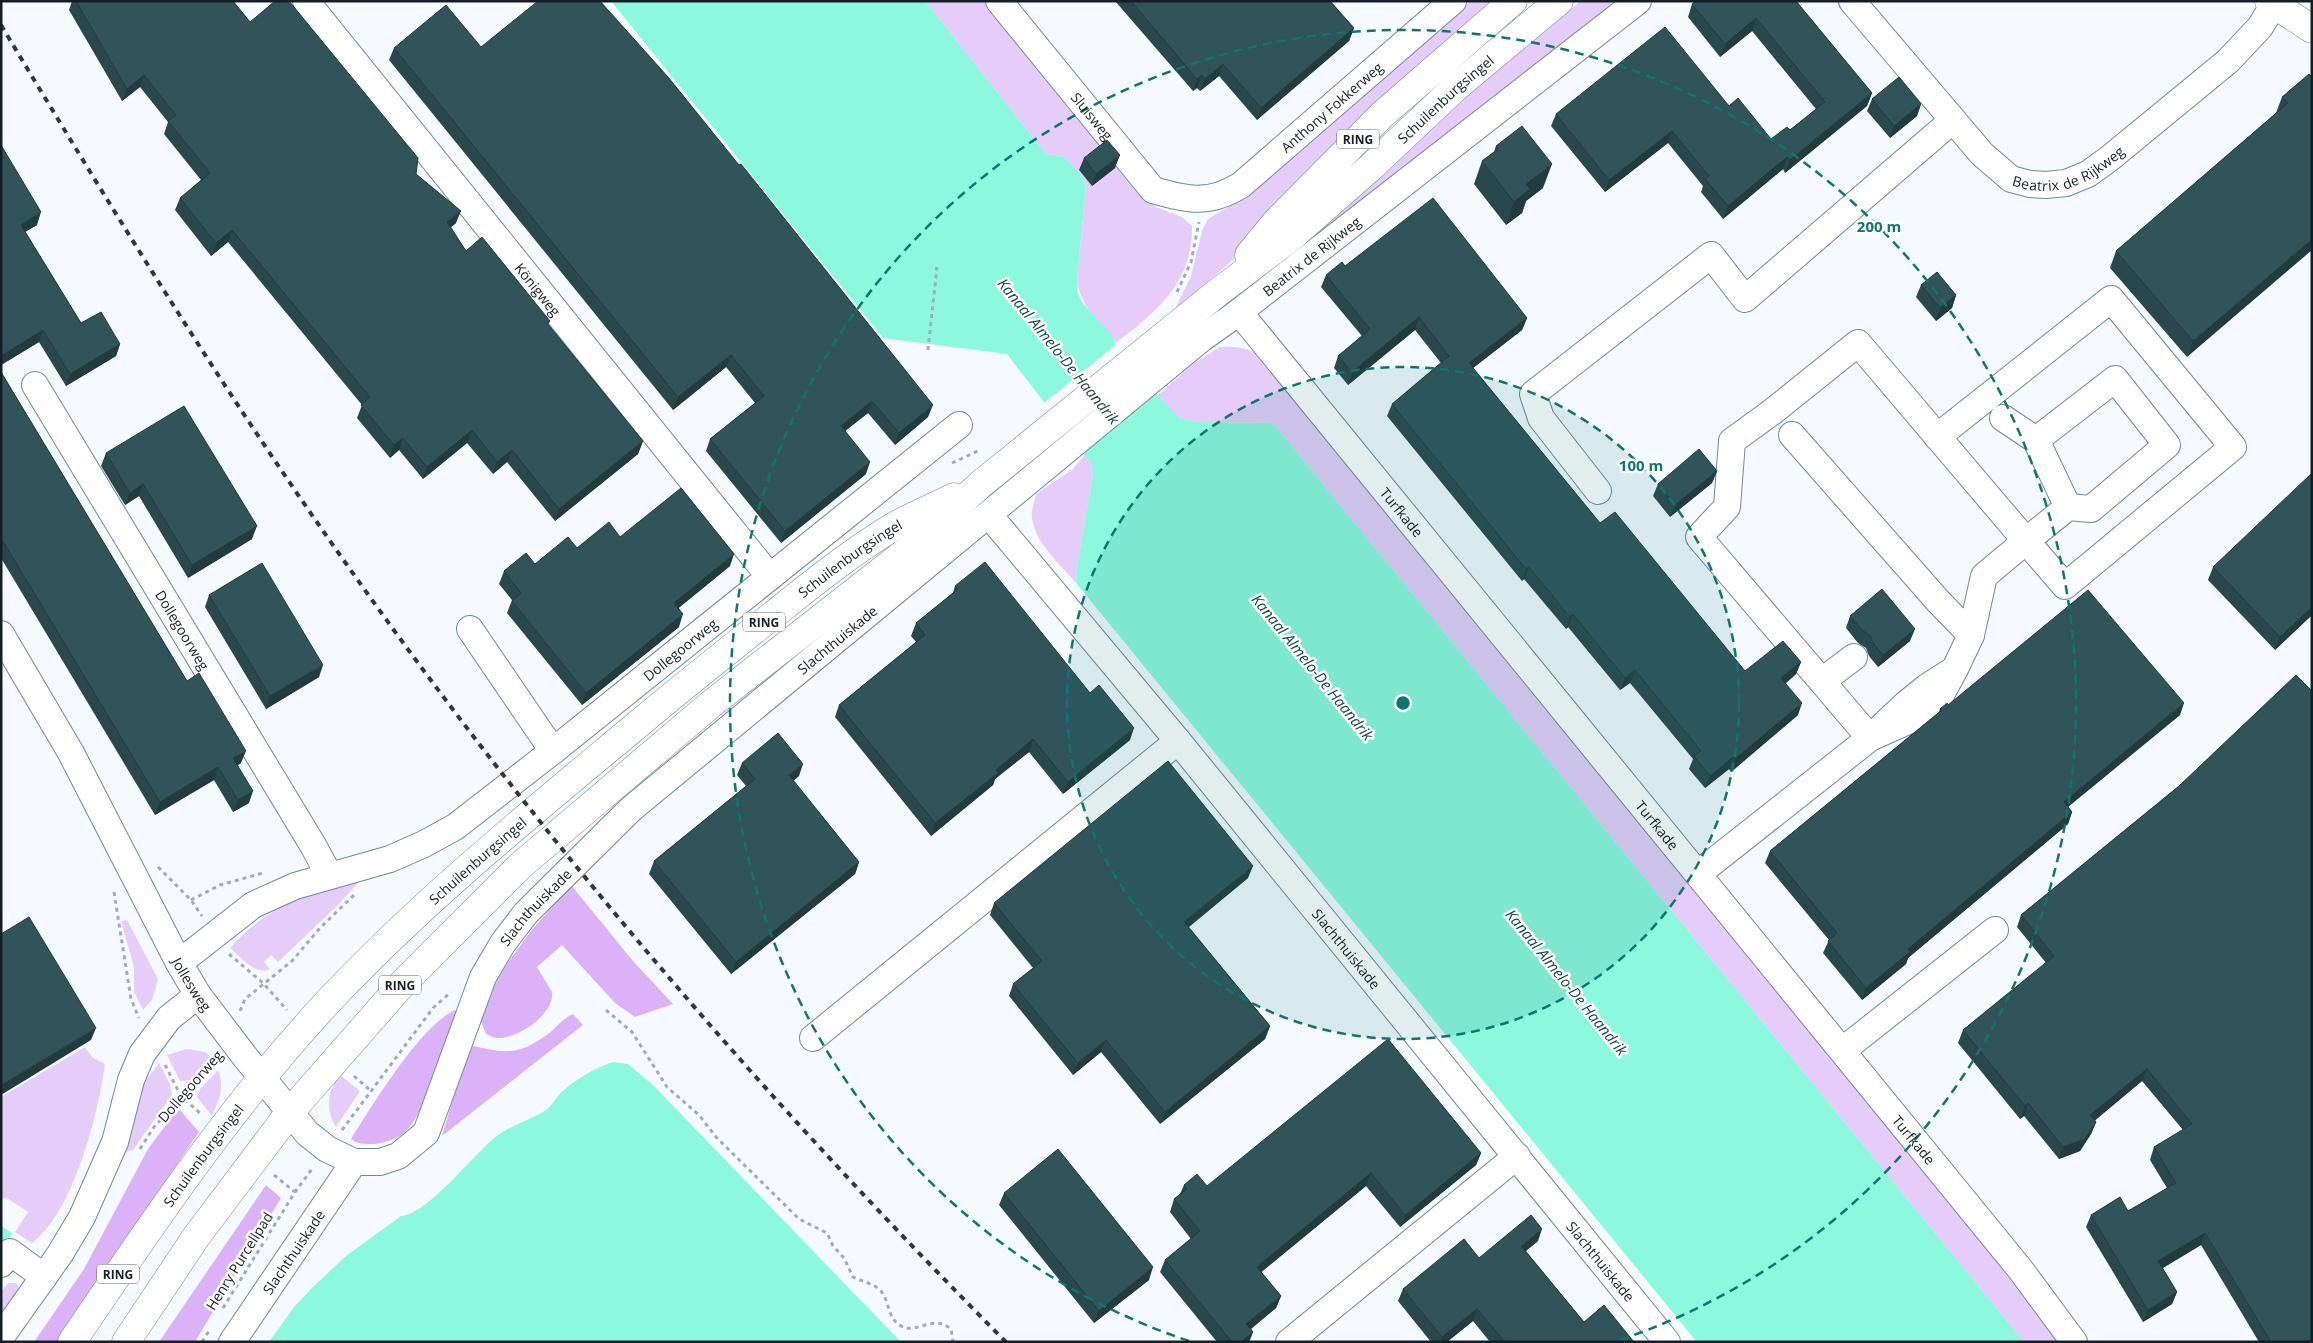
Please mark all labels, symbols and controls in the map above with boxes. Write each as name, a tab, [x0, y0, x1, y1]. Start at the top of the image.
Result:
street label: Schuilenburgsingel	[1393, 50, 1497, 147]
street label: Anthony Fokkerweg	[1276, 57, 1386, 156]
street label: Sluisweg	[1067, 88, 1118, 144]
road number: RING	[1337, 130, 1379, 148]
street label: Beatrix de Rijkweg	[2011, 141, 2128, 195]
street label: Beatrix de Rijkweg	[1258, 211, 1364, 300]
text: 200 m	[1857, 216, 1901, 236]
street label: Königweg	[511, 259, 566, 320]
water label: Kanaal Almelo-De Haandrik	[994, 274, 1125, 429]
text: 100 m	[1619, 455, 1663, 475]
street label: Turfkade	[1376, 483, 1428, 541]
street label: Schuilenburgsingel	[794, 515, 905, 601]
street label: Dollegoorweg	[151, 586, 214, 674]
water label: Kanaal Almelo-De Haandrik	[1248, 590, 1379, 745]
street label: Slachthuiskade	[793, 601, 881, 678]
road number: RING	[743, 612, 785, 632]
street label: Dollegoorweg	[639, 613, 721, 685]
centre of rings	[1394, 694, 1412, 712]
street label: Turfkade	[1632, 796, 1683, 854]
street label: Schuilenburgsingel	[424, 812, 530, 908]
street label: Slachthuiskade	[495, 864, 575, 949]
street label: Slachthuiskade	[1308, 904, 1385, 993]
water label: Kanaal Almelo-De Haandrik	[1502, 905, 1633, 1060]
street label: Jollesweg	[167, 952, 216, 1015]
road number: RING	[379, 976, 421, 994]
street label: Dollegoorweg	[153, 1046, 227, 1126]
street label: Schuilenburgsingel	[158, 1100, 247, 1210]
street label: Turfkade	[1888, 1111, 1940, 1168]
street label: Slachthuiskade	[258, 1206, 329, 1298]
street label: Henry Purcellpad	[201, 1208, 277, 1314]
street label: Slachthuiskade	[1563, 1217, 1640, 1305]
road number: RING	[97, 1264, 139, 1284]

